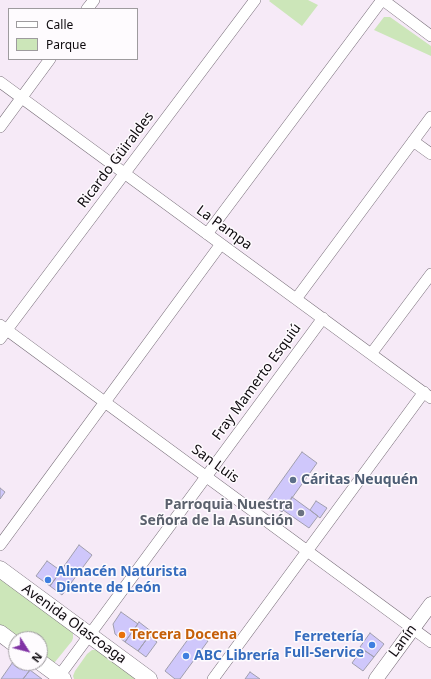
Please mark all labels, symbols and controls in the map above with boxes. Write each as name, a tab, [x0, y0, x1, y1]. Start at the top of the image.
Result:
legend	[8, 8, 138, 60]
text: Calle	[46, 16, 73, 33]
text: Parque	[46, 36, 86, 53]
street label: Ricardo Güiraldes	[74, 109, 158, 211]
street label: La Pampa	[193, 202, 255, 254]
street label: Fray Mamerto Esquiú	[209, 320, 305, 444]
street label: San Luis	[188, 441, 242, 487]
place label: Cáritas Neuquén	[301, 472, 418, 488]
marker: Cáritas Neuquén	[288, 475, 298, 485]
place label: Parroquia Nuestra Señora de la Asunción	[140, 497, 293, 530]
marker: Parroquia Nuestra Señora de la Asunción	[296, 508, 306, 518]
place label: Almacén Naturista Diente de León	[56, 564, 187, 596]
marker: Almacén Naturista Diente de León	[43, 575, 53, 585]
street label: Avenida Olascoaga	[19, 580, 129, 668]
street label: Lanín	[386, 621, 420, 661]
place label: Tercera Docena	[130, 627, 237, 643]
place label: Ferretería Full-Service	[284, 629, 364, 662]
marker: Tercera Docena	[117, 630, 127, 640]
north arrow	[8, 631, 48, 671]
marker: Ferretería Full-Service	[367, 640, 377, 650]
place label: ABC Librería	[194, 648, 280, 664]
text: N	[29, 650, 46, 666]
marker: ABC Librería	[181, 651, 191, 661]

